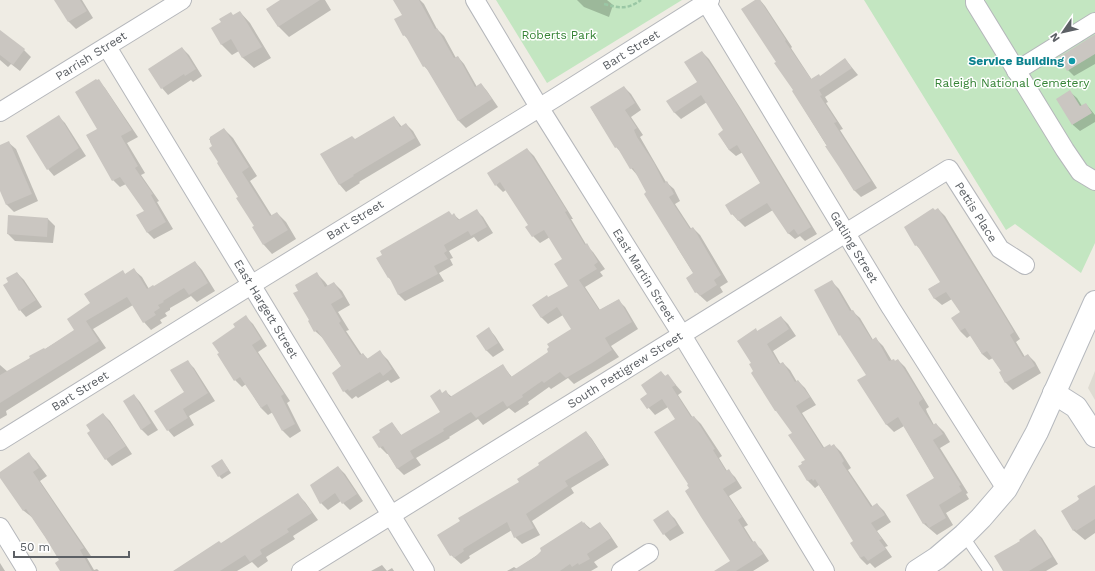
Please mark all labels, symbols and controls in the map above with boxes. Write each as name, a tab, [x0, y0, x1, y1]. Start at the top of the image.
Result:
north arrow	[1043, 12, 1083, 52]
street label: Bart Street	[600, 27, 662, 73]
park label: Roberts Park	[521, 28, 597, 42]
street label: Parrish Street	[53, 29, 129, 83]
text: N	[1047, 30, 1063, 44]
place label: Service Building	[969, 54, 1064, 68]
marker: Service Building	[1067, 56, 1077, 66]
park label: Raleigh National Cemetery	[934, 76, 1090, 90]
street label: Pettis Place	[952, 179, 1000, 245]
street label: Bart Street	[324, 197, 386, 243]
street label: Gatling Street	[827, 209, 881, 285]
street label: East Martin Street	[610, 226, 678, 324]
street label: East Hargett Street	[231, 257, 301, 361]
street label: South Pettigrew Street	[565, 329, 685, 411]
street label: Bart Street	[49, 368, 111, 414]
scale bar	[14, 533, 129, 559]
text: 50 m	[20, 540, 50, 554]

